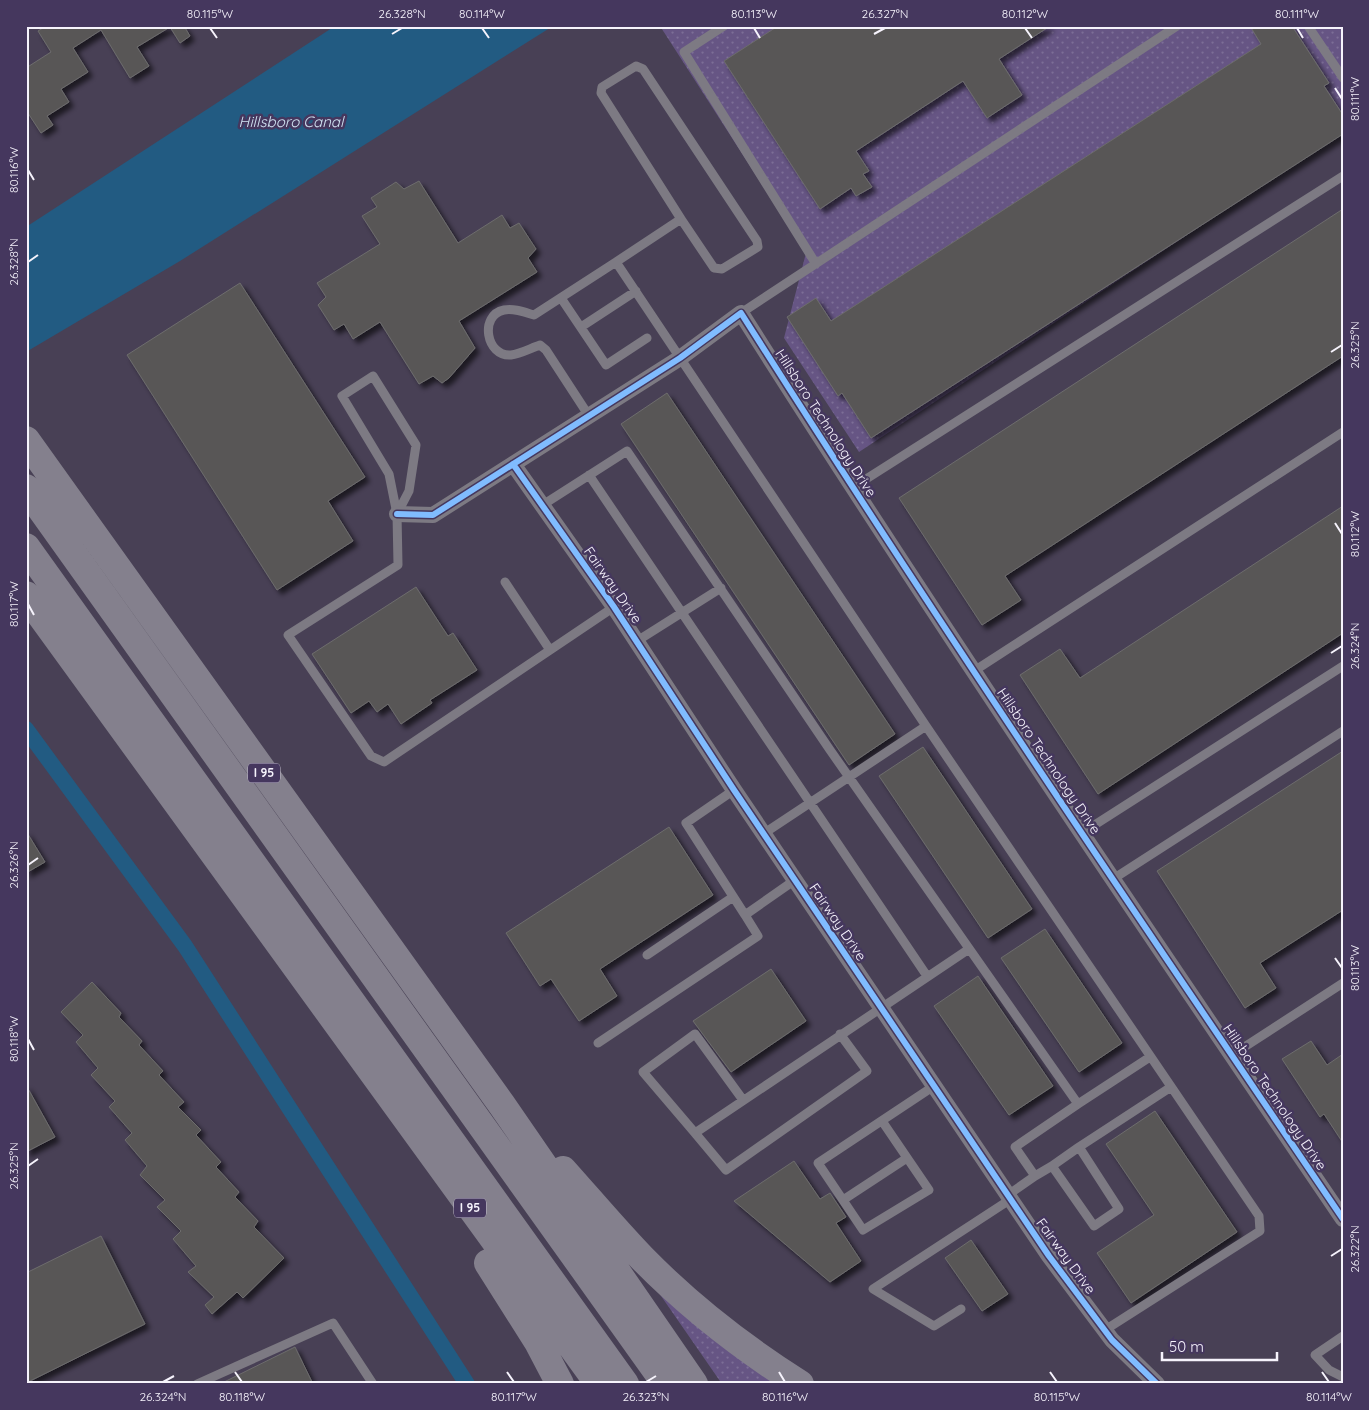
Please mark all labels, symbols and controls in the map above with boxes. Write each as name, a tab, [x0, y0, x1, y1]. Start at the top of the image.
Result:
text: 80.115°W	[187, 6, 234, 21]
text: 26.328°N	[378, 6, 426, 21]
text: 80.114°W	[459, 6, 505, 21]
text: 80.113°W	[731, 6, 777, 21]
text: 26.327°N	[862, 6, 908, 21]
text: 80.112°W	[1002, 6, 1049, 21]
text: 80.111°W	[1275, 6, 1319, 21]
text: 80.111°W	[1347, 77, 1362, 121]
water label: Hillsboro Canal	[239, 112, 345, 131]
text: 80.116°W	[6, 146, 21, 193]
text: 26.328°N	[6, 238, 21, 286]
text: 26.325°N	[1347, 321, 1362, 369]
street label: Hillsboro Technology Drive	[771, 346, 881, 500]
text: 80.112°W	[1347, 510, 1362, 557]
street label: Fairway Drive	[580, 543, 646, 627]
text: 80.117°W	[6, 581, 21, 627]
text: 26.324°N	[1347, 622, 1362, 670]
street label: Hillsboro Technology Drive	[993, 684, 1105, 838]
road number: I 95	[248, 764, 280, 782]
text: 26.326°N	[6, 841, 21, 889]
street label: Fairway Drive	[805, 880, 871, 964]
text: 80.113°W	[1347, 945, 1362, 991]
text: 80.118°W	[6, 1015, 21, 1062]
street label: Hillsboro Technology Drive	[1219, 1020, 1331, 1174]
text: 26.325°N	[6, 1142, 21, 1190]
road number: I 95	[454, 1198, 486, 1218]
street label: Fairway Drive	[1032, 1214, 1100, 1298]
text: 26.322°N	[1347, 1225, 1362, 1273]
scale bar	[1162, 1330, 1276, 1362]
text: 50 m	[1169, 1337, 1204, 1356]
text: 26.324°N	[139, 1389, 187, 1404]
text: 80.118°W	[219, 1389, 266, 1404]
text: 80.117°W	[491, 1389, 537, 1404]
text: 26.323°N	[622, 1389, 670, 1404]
text: 80.116°W	[762, 1389, 809, 1404]
text: 80.115°W	[1034, 1389, 1081, 1404]
text: 80.114°W	[1306, 1389, 1352, 1404]

